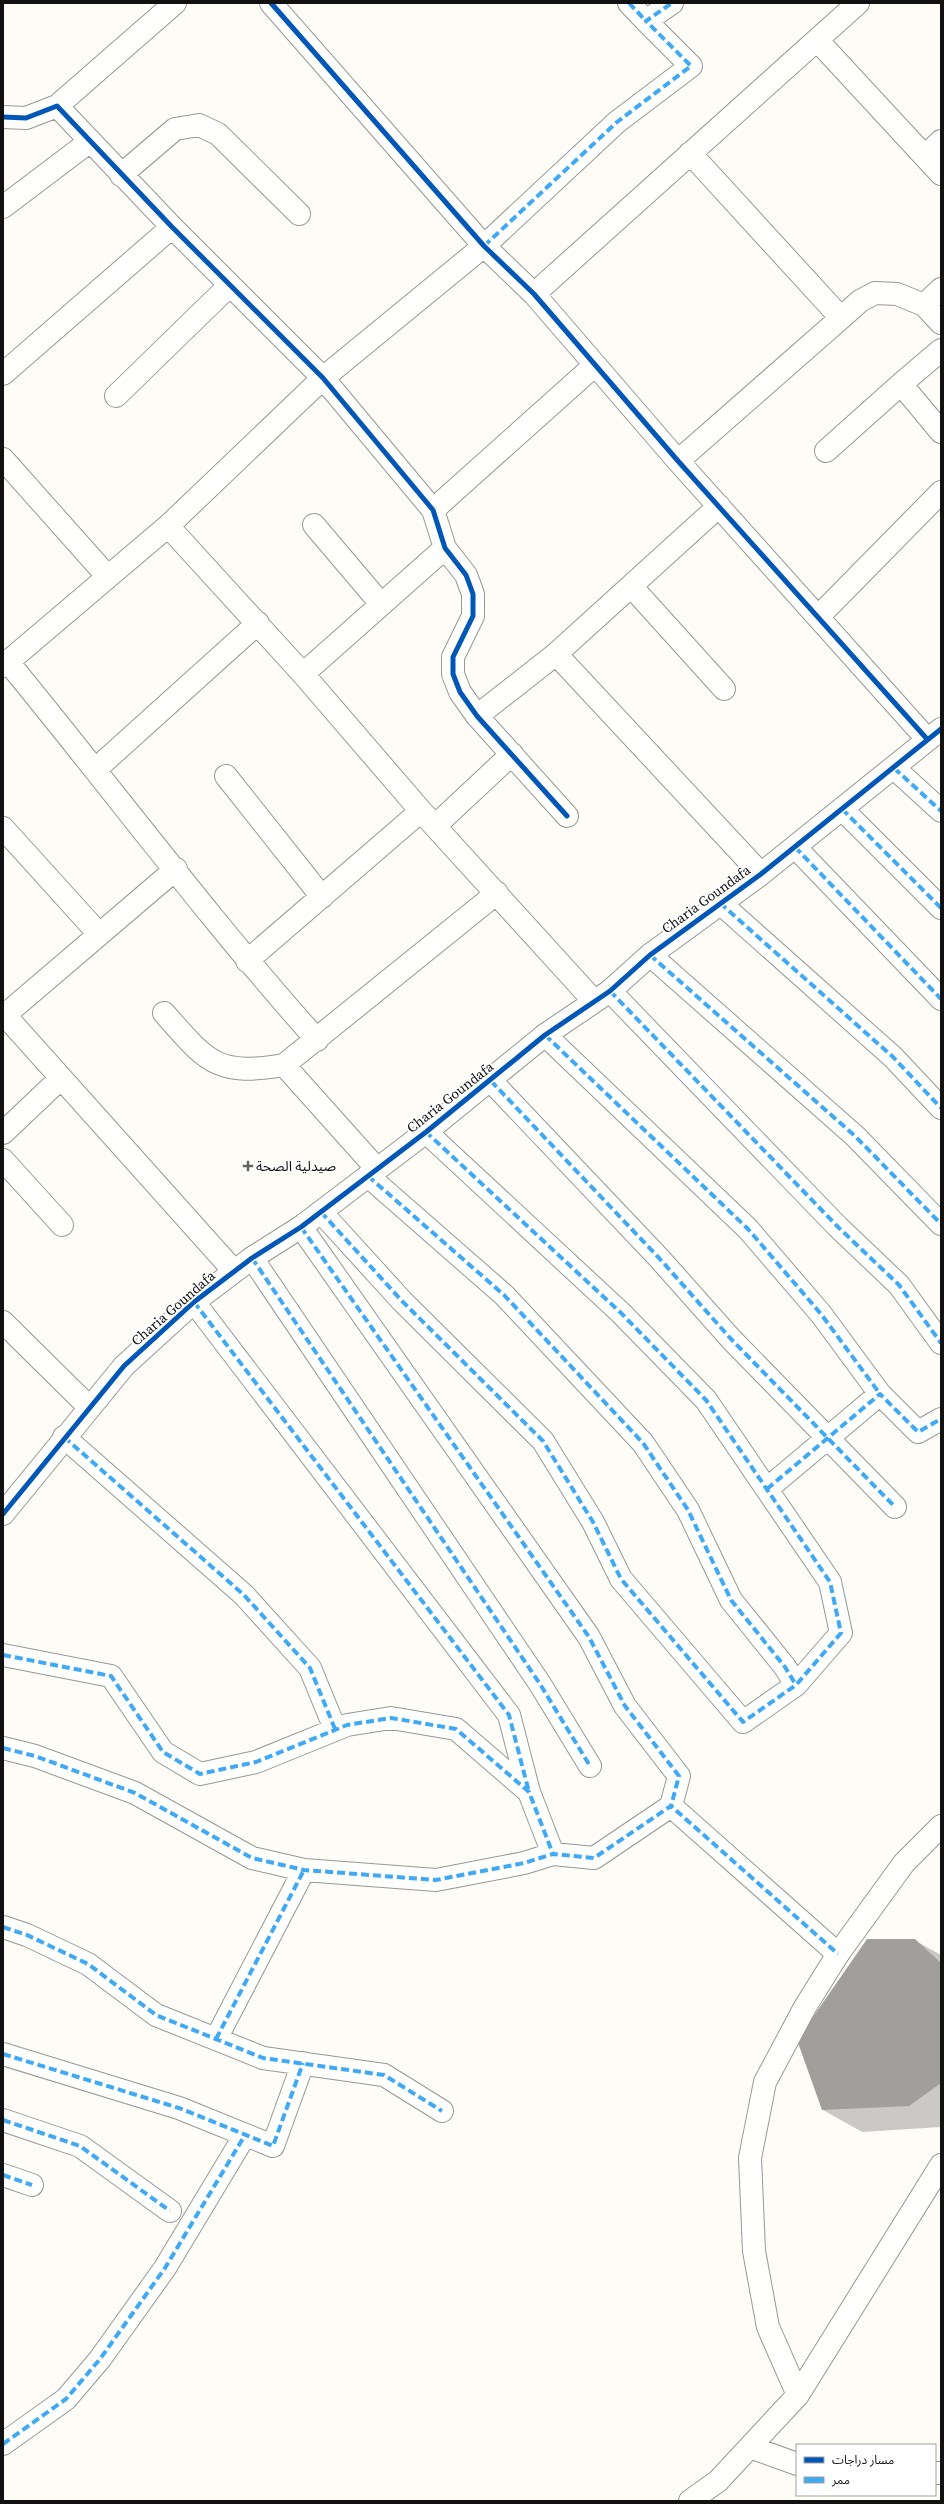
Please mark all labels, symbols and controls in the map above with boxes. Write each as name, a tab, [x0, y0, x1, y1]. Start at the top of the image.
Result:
street label: Charia Goundafa	[657, 859, 755, 938]
street label: Charia Goundafa	[402, 1056, 498, 1137]
place label: صيدلية الصحة	[256, 1156, 337, 1176]
marker: صيدلية الصحة	[243, 1161, 253, 1171]
street label: Charia Goundafa	[127, 1265, 220, 1350]
legend	[796, 2444, 936, 2496]
text: مسار دراجات	[832, 2452, 894, 2468]
text: ممر	[831, 2472, 850, 2488]

